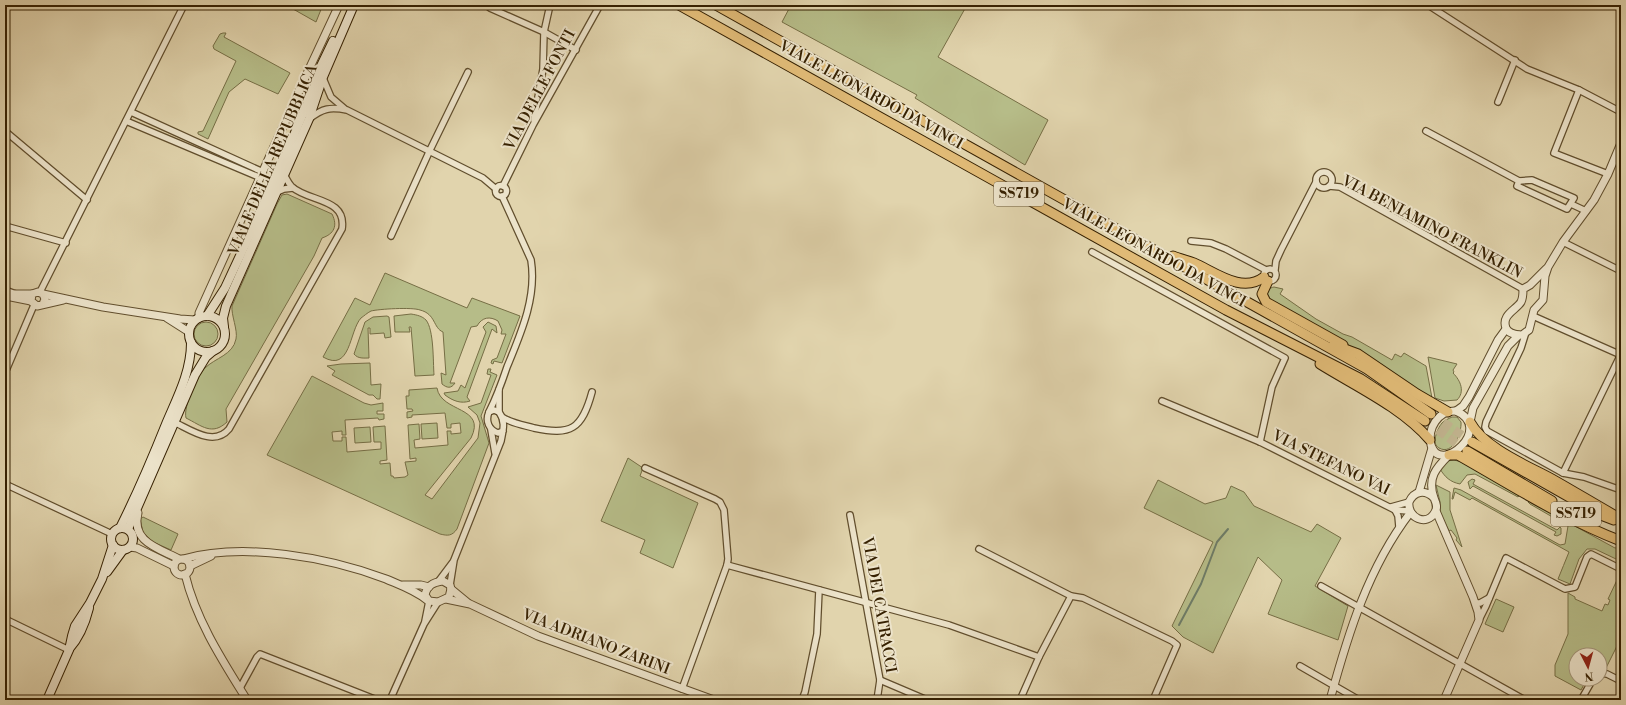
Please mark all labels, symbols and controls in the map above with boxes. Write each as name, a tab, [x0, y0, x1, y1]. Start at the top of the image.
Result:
street label: VIA DELLE FONTI	[500, 26, 580, 154]
street label: VIALE LEONARDO DA VINCI	[775, 36, 967, 154]
street label: VIALE DELLA REPUBBLICA	[224, 61, 322, 259]
street label: VIA BENIAMINO FRANKLIN	[1338, 171, 1525, 283]
road number: SS719	[994, 182, 1044, 206]
street label: VIALE LEONARDO DA VINCI	[1058, 194, 1250, 312]
street label: VIA STEFANO VAI	[1268, 426, 1393, 500]
road number: SS719	[1551, 502, 1601, 526]
street label: VIA DEI CATRACCI	[858, 535, 900, 675]
street label: VIA ADRIANO ZARINI	[518, 605, 673, 679]
north arrow	[1568, 647, 1608, 687]
text: N	[1584, 669, 1594, 683]

